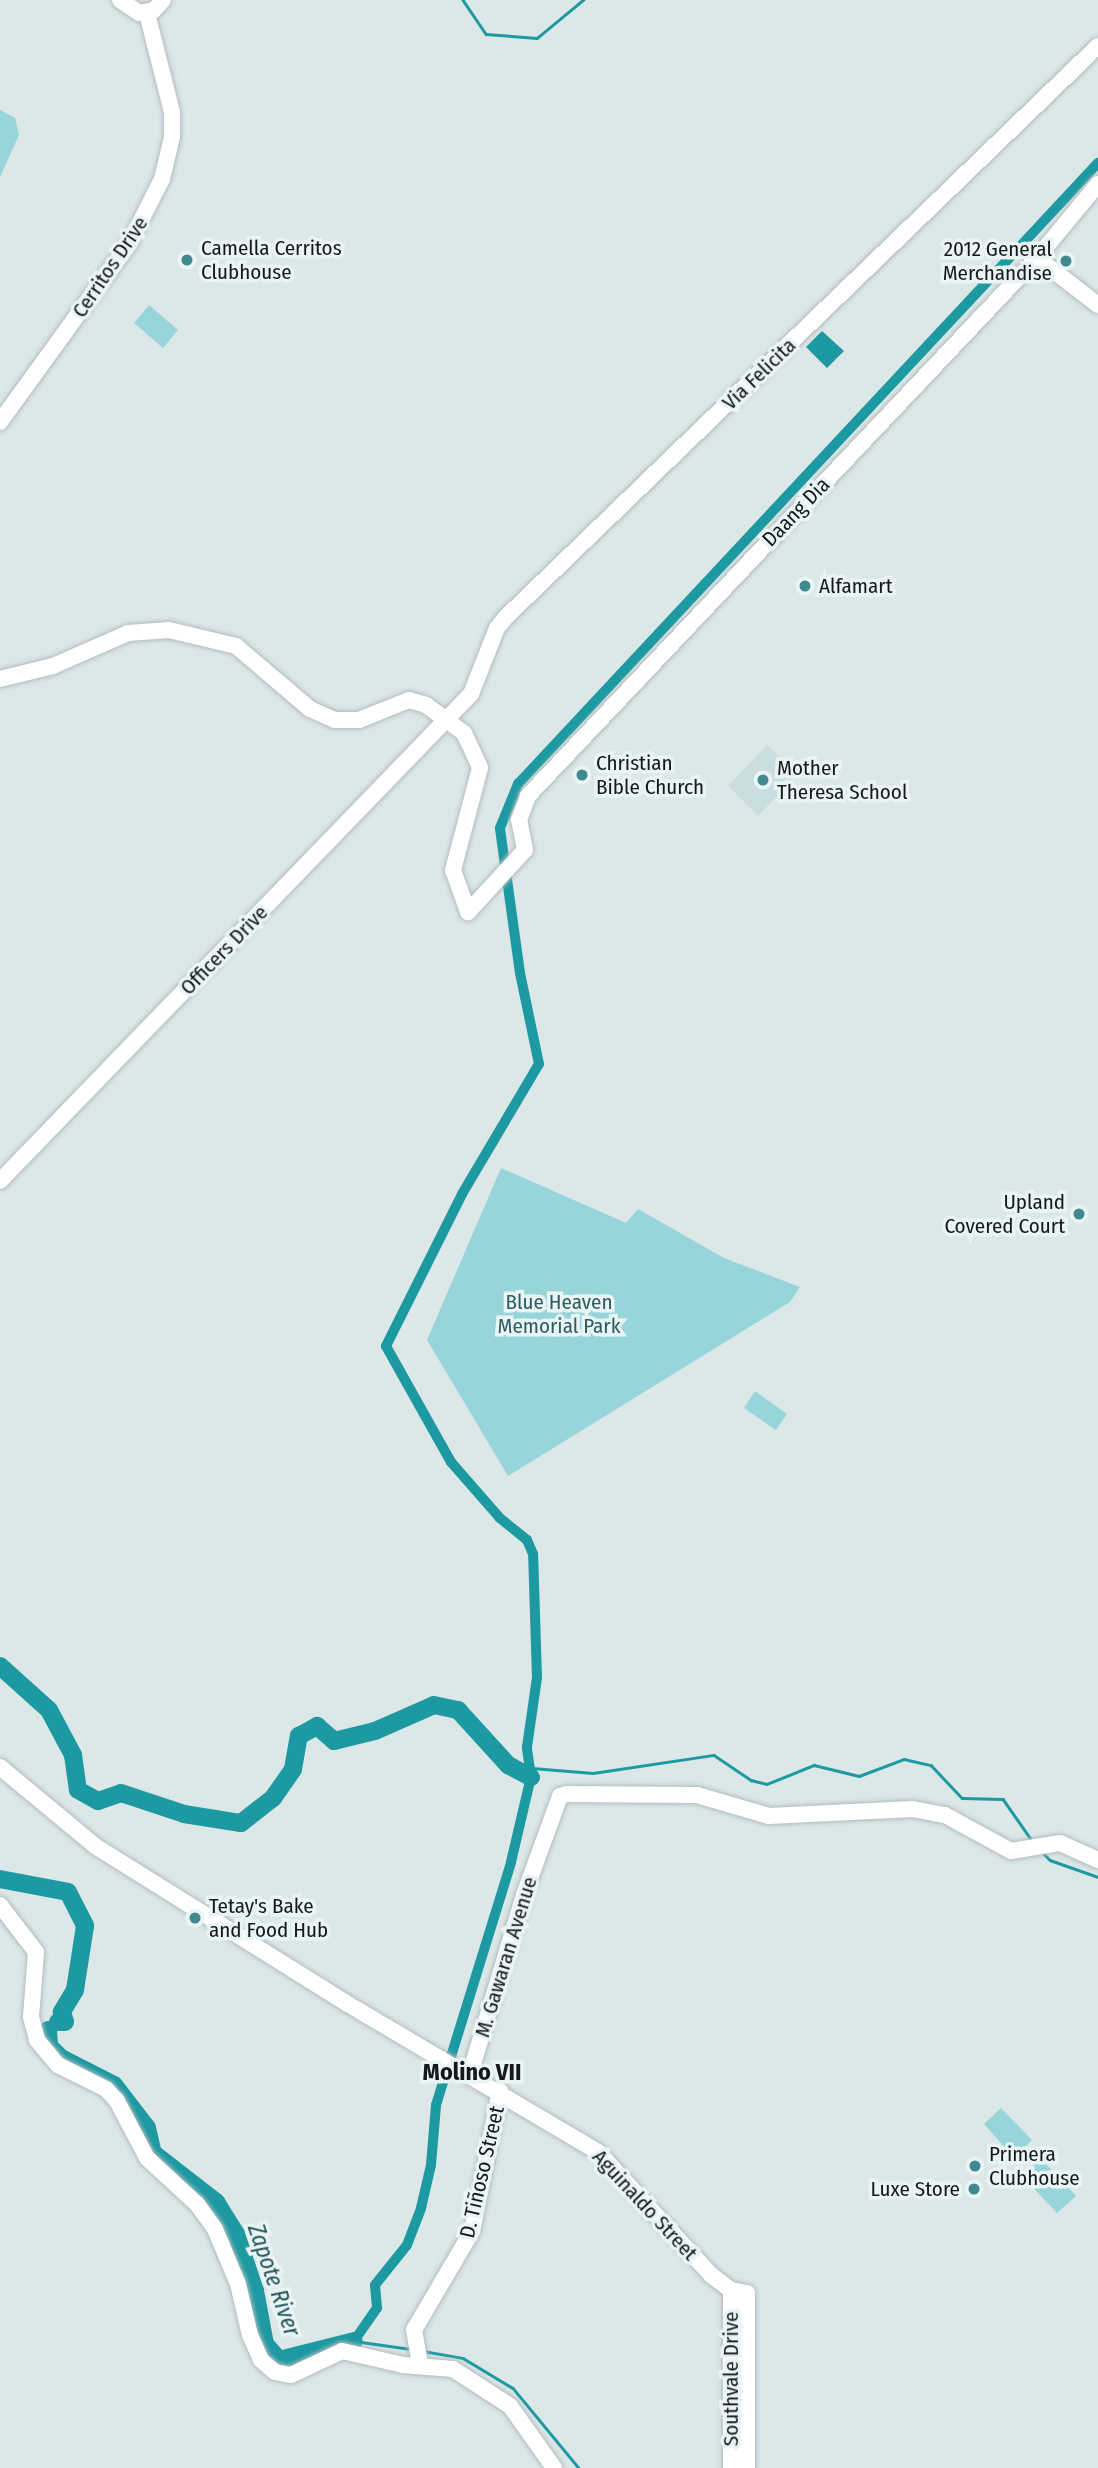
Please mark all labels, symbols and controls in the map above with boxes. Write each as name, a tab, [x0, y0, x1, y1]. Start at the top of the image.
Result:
street label: Cerritos Drive	[67, 212, 153, 322]
place label: Camella Cerritos Clubhouse	[201, 235, 342, 285]
place label: 2012 General Merchandise	[943, 236, 1052, 286]
marker: Camella Cerritos Clubhouse	[179, 252, 195, 268]
marker: 2012 General Merchandise	[1058, 253, 1074, 269]
street label: Via Felicita	[717, 333, 801, 415]
street label: Daang Dia	[757, 472, 835, 552]
place label: Alfamart	[819, 573, 892, 599]
marker: Alfamart	[797, 578, 813, 594]
place label: Christian Bible Church	[596, 750, 704, 800]
place label: Mother Theresa School	[777, 755, 907, 805]
marker: Christian Bible Church	[574, 767, 590, 783]
marker: Mother Theresa School	[755, 772, 771, 788]
street label: Officers Drive	[175, 900, 273, 1000]
place label: Upland Covered Court	[944, 1189, 1065, 1239]
marker: Upland Covered Court	[1071, 1206, 1087, 1222]
park label: Blue Heaven Memorial Park	[498, 1289, 620, 1339]
street label: M. Gawaran Avenue	[470, 1874, 542, 2040]
place label: Tetay's Bake and Food Hub	[209, 1893, 328, 1943]
marker: Tetay's Bake and Food Hub	[187, 1910, 203, 1926]
district label: Molino VII	[423, 2059, 521, 2087]
street label: D. Tiñoso Street	[455, 2103, 509, 2241]
place label: Primera Clubhouse	[989, 2141, 1080, 2191]
street label: Aguinaldo Street	[587, 2144, 703, 2266]
marker: Primera Clubhouse	[967, 2158, 983, 2174]
place label: Luxe Store	[871, 2176, 960, 2202]
marker: Luxe Store	[966, 2181, 982, 2197]
water label: Zapote River	[242, 2220, 306, 2340]
street label: Southvale Drive	[718, 2312, 744, 2446]

